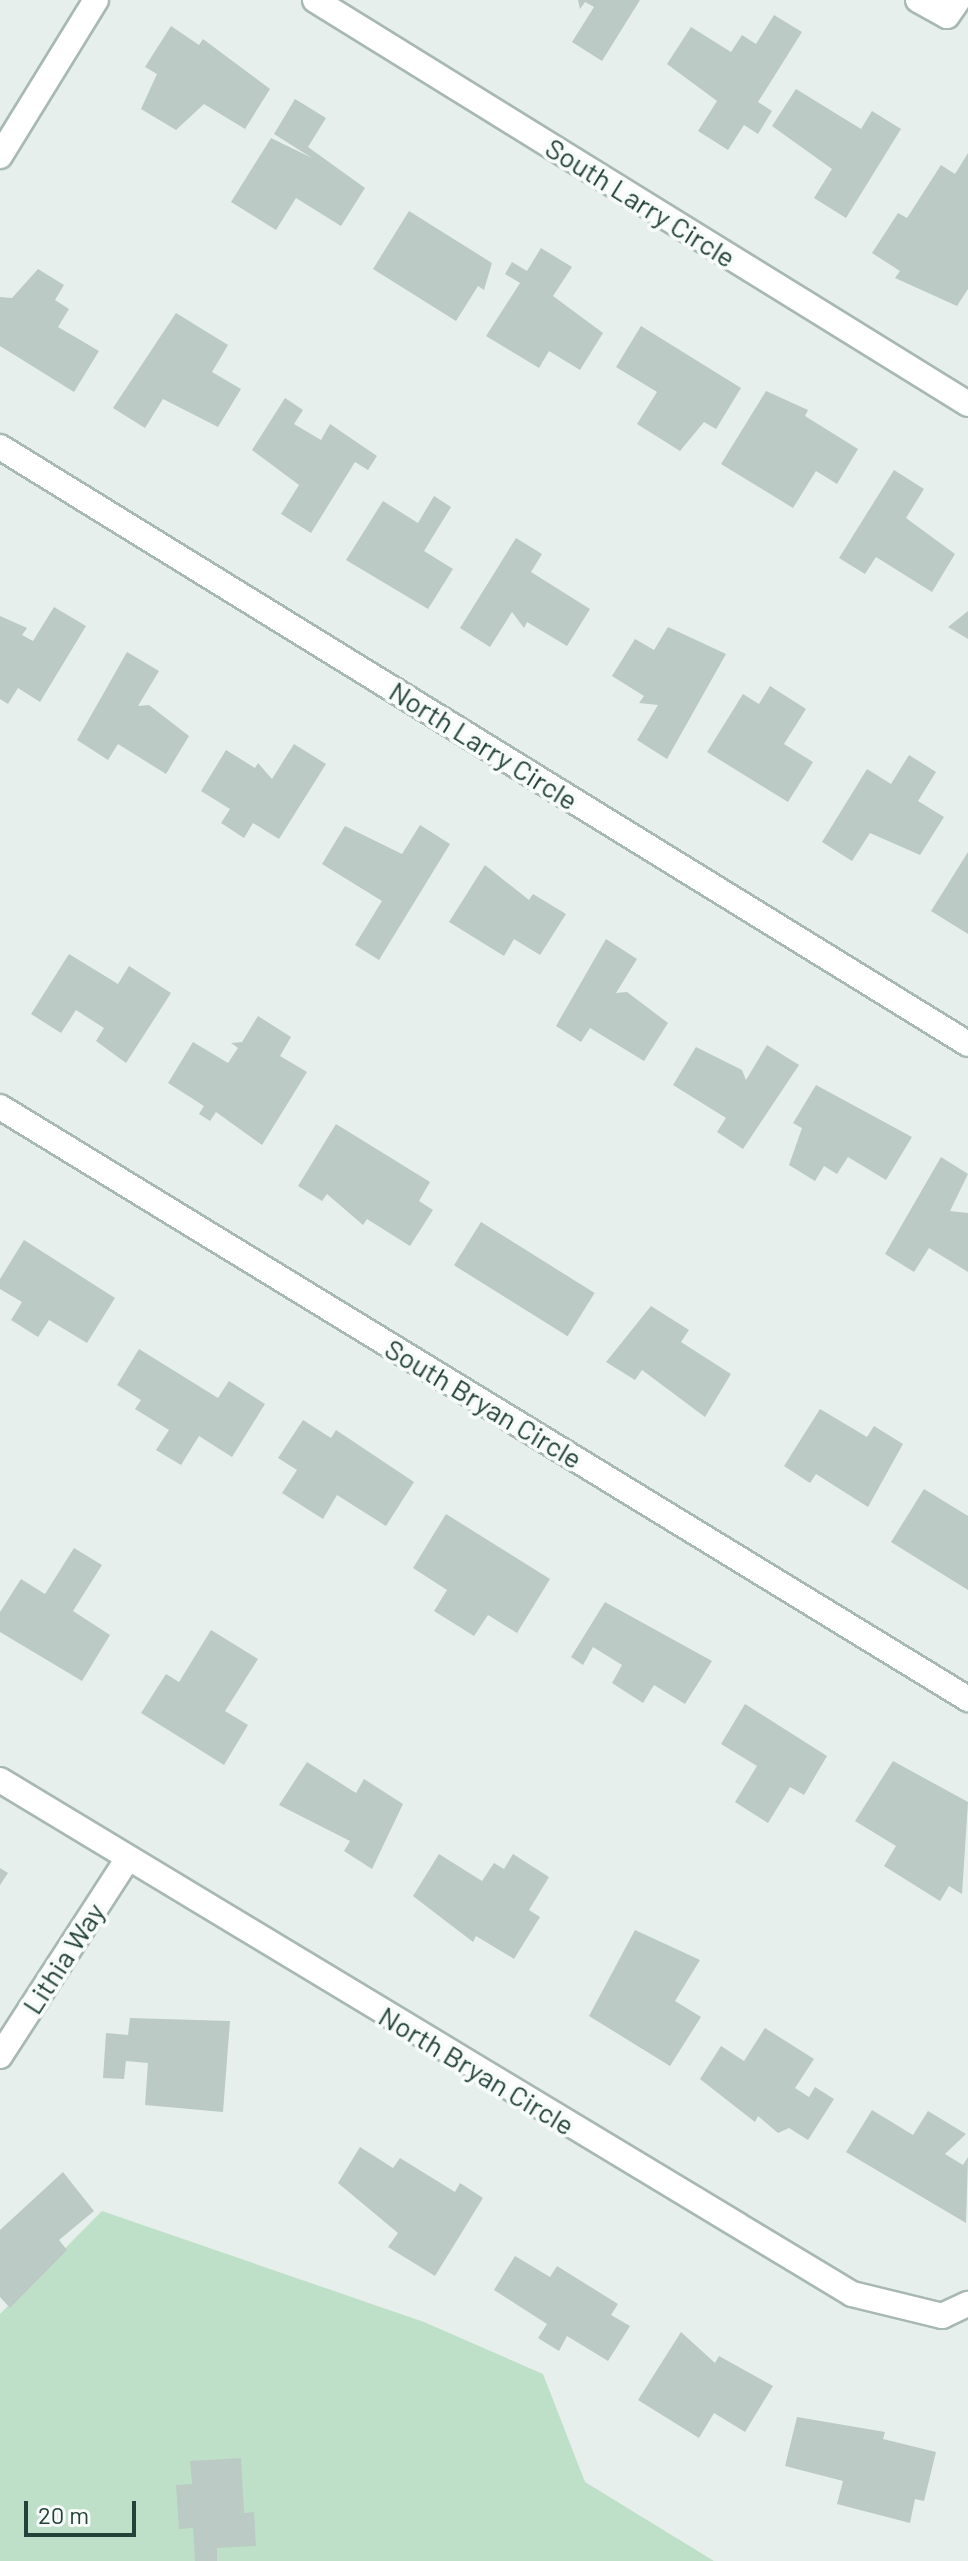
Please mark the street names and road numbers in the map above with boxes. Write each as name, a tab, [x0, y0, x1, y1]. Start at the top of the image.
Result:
street label: South Larry Circle	[540, 130, 742, 274]
street label: North Larry Circle	[384, 674, 584, 816]
street label: South Bryan Circle	[379, 1331, 589, 1475]
street label: Lithia Way	[15, 1896, 111, 2020]
street label: North Bryan Circle	[373, 1998, 581, 2142]

